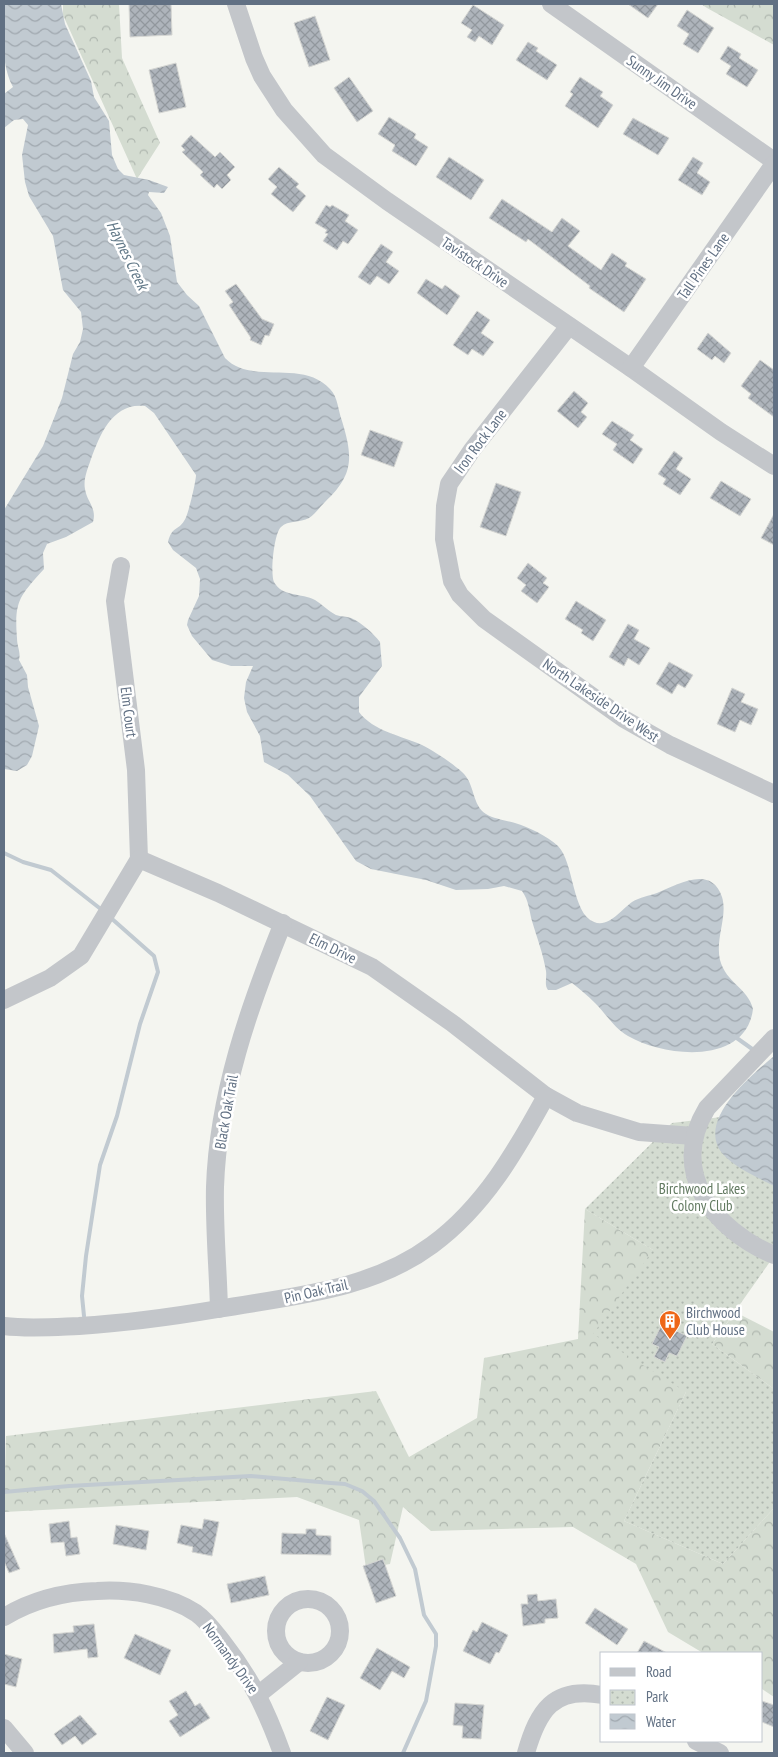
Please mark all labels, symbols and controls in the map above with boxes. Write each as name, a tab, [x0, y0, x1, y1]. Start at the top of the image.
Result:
street label: Sunny Jim Drive	[623, 51, 701, 113]
water label: Haynes Creek	[103, 217, 154, 294]
street label: Tall Pines Lane	[673, 229, 733, 303]
street label: Tavistock Drive	[438, 233, 512, 291]
street label: Iron Rock Lane	[450, 405, 510, 477]
street label: North Lakeside Drive West	[539, 654, 663, 746]
street label: Elm Court	[116, 686, 142, 738]
street label: Elm Drive	[306, 928, 360, 968]
street label: Black Oak Trail	[210, 1073, 242, 1151]
park label: Birchwood Lakes Colony Club	[659, 1179, 745, 1215]
street label: Pin Oak Trail	[282, 1274, 350, 1308]
place label: Birchwood Club House	[686, 1303, 745, 1339]
building icon: Birchwood Club House	[658, 1309, 682, 1340]
street label: Normandy Drive	[199, 1619, 263, 1697]
legend	[600, 1652, 763, 1742]
text: Road	[646, 1662, 672, 1681]
text: Park	[646, 1687, 668, 1706]
text: Water	[646, 1712, 677, 1731]

